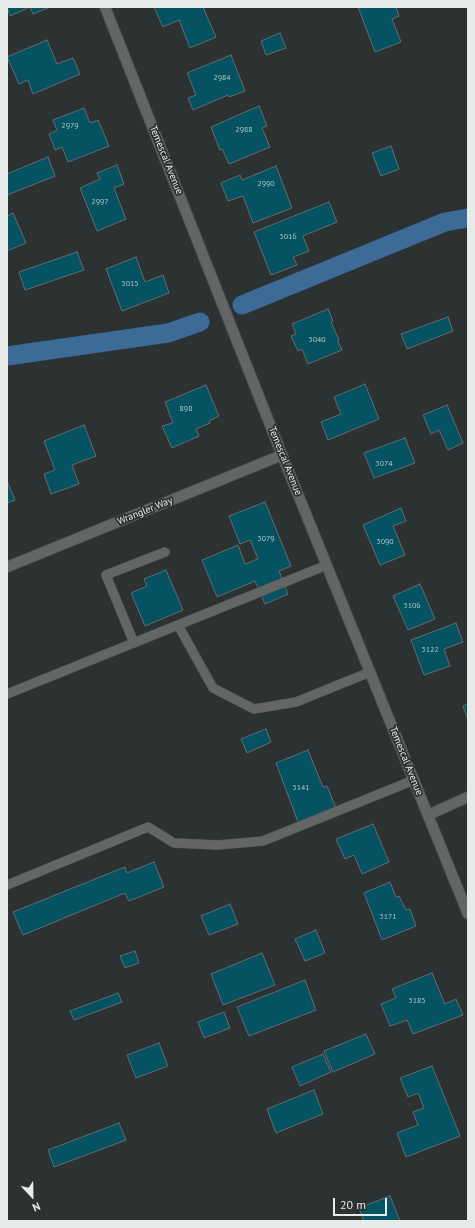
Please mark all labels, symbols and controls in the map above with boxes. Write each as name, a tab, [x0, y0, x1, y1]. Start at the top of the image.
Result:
house number: 2984	[213, 73, 231, 83]
house number: 2979	[61, 121, 79, 131]
street label: Temescal Avenue	[147, 124, 185, 196]
house number: 2988	[235, 125, 253, 135]
house number: 2990	[257, 179, 275, 189]
house number: 2997	[91, 197, 109, 207]
house number: 3016	[279, 232, 297, 242]
house number: 3015	[121, 279, 139, 289]
house number: 3040	[308, 335, 326, 345]
house number: 898	[179, 404, 193, 414]
street label: Temescal Avenue	[266, 425, 304, 497]
house number: 3074	[375, 459, 393, 469]
street label: Wrangler Way	[116, 494, 174, 528]
house number: 3079	[257, 534, 275, 544]
house number: 3090	[376, 537, 394, 547]
house number: 3106	[403, 601, 421, 611]
house number: 3122	[421, 645, 439, 655]
street label: Temescal Avenue	[387, 725, 425, 797]
house number: 3141	[292, 783, 310, 793]
house number: 3171	[379, 912, 397, 922]
house number: 3185	[408, 996, 426, 1006]
north arrow	[12, 1176, 52, 1216]
scale bar	[335, 1190, 389, 1216]
text: 20 m	[340, 1197, 366, 1212]
text: N	[31, 1199, 42, 1215]

